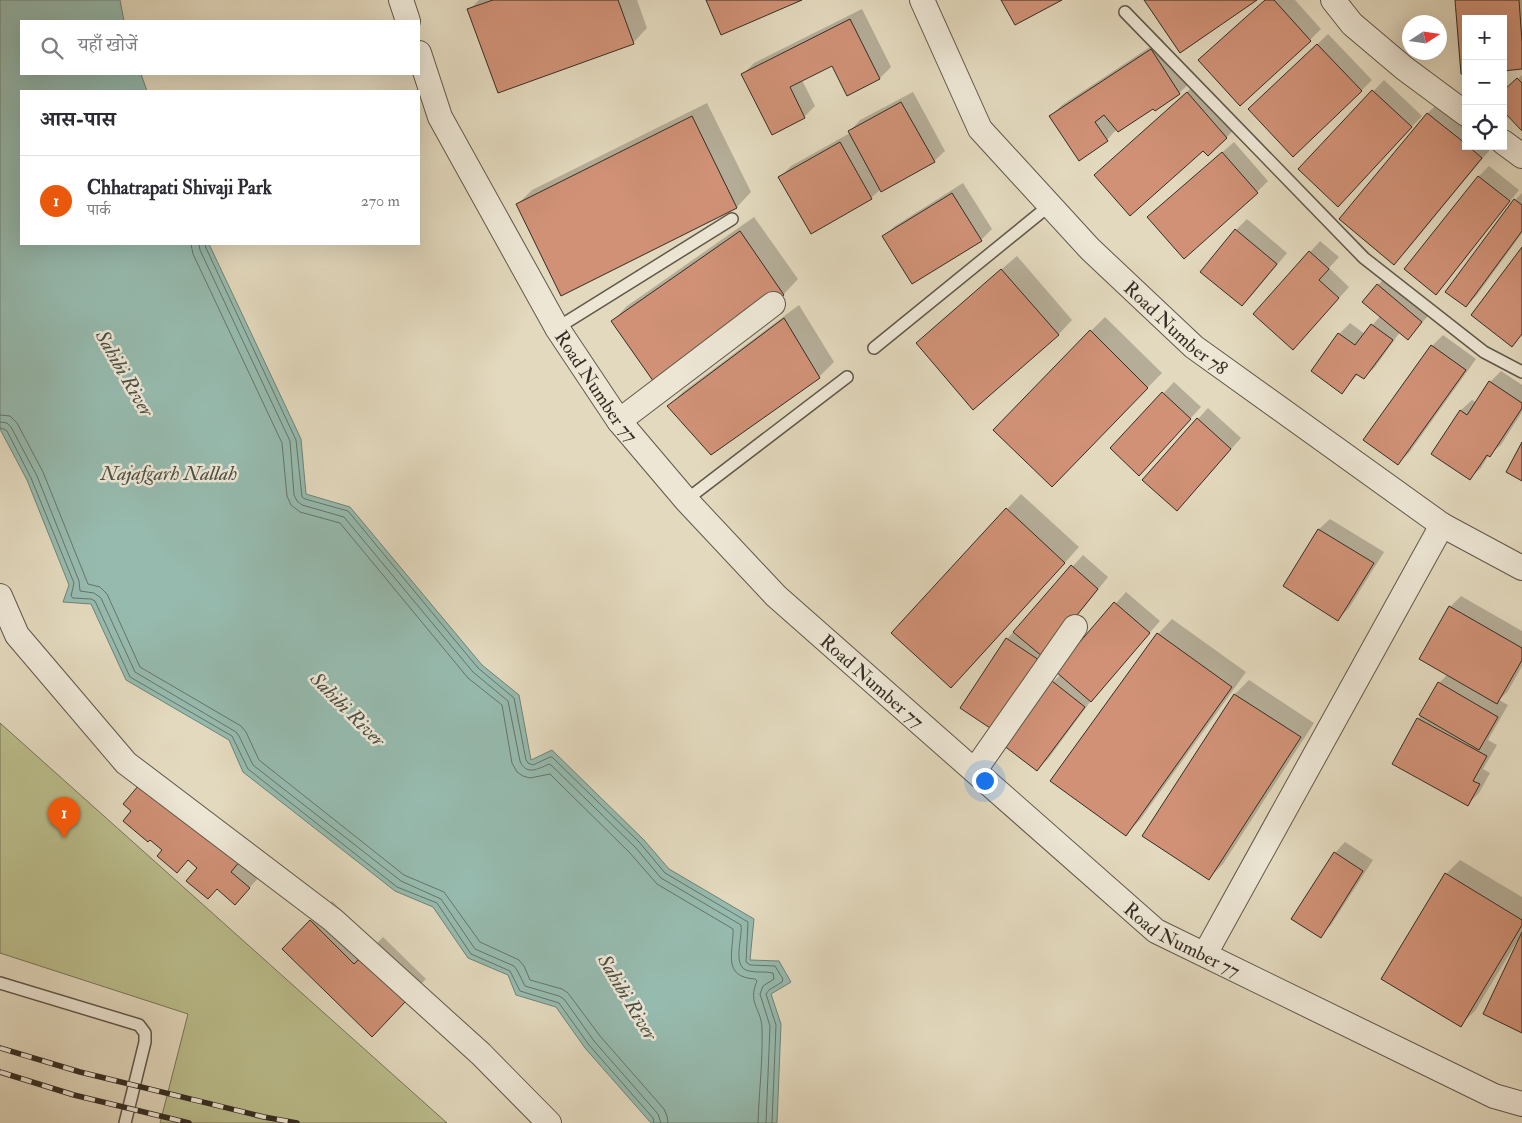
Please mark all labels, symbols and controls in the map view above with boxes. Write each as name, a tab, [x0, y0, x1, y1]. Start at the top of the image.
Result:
north arrow	[1402, 15, 1447, 60]
map controls	[1462, 15, 1507, 150]
button: +	[1462, 15, 1507, 60]
search box	[20, 20, 420, 75]
text: यहाँ खोजें	[78, 33, 138, 57]
icon: search	[38, 34, 66, 62]
button: −	[1462, 60, 1507, 105]
button: locate	[1462, 105, 1507, 150]
text: आस-पास	[40, 106, 116, 133]
text: Chhatrapati Shivaji Park	[87, 176, 272, 200]
text: 1	[53, 191, 59, 211]
text: 270 m	[361, 191, 400, 211]
text: पार्क	[87, 200, 111, 220]
street label: Road Number 78	[1118, 276, 1232, 381]
water label: Sahibi River	[89, 325, 160, 422]
street label: Road Number 77	[549, 326, 643, 448]
water label: Najafgarh Nallah	[100, 461, 237, 486]
street label: Road Number 77	[815, 629, 929, 734]
water label: Sahibi River	[304, 666, 391, 753]
your location	[972, 768, 998, 794]
pin: 1	[48, 797, 80, 838]
street label: Road Number 77	[1119, 897, 1244, 983]
water label: Sahibi River	[592, 949, 664, 1046]

